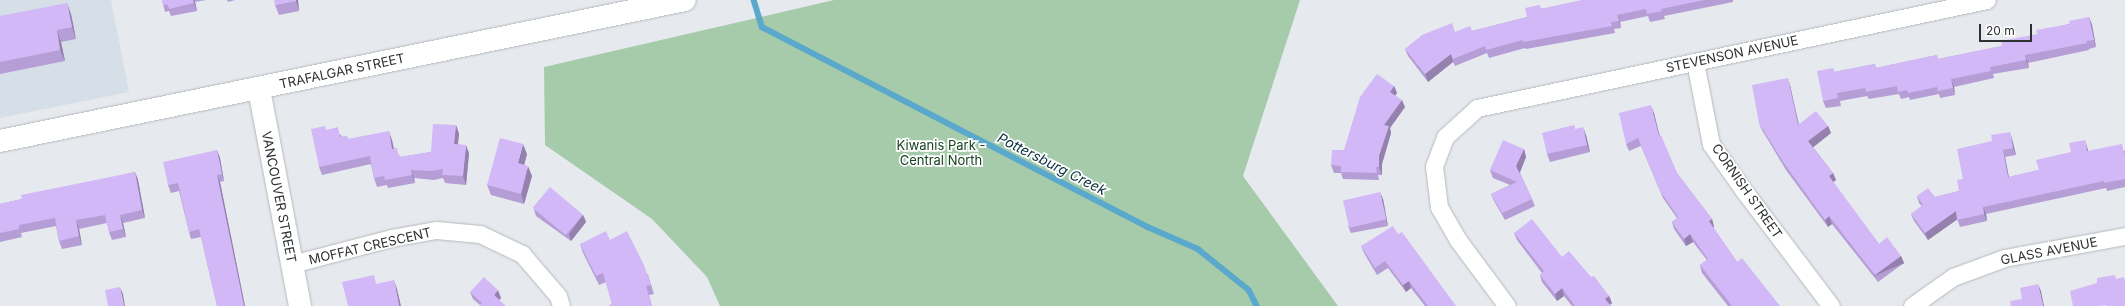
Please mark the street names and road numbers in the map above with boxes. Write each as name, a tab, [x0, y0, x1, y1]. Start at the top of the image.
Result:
street label: STEVENSON AVENUE	[1664, 32, 1800, 76]
street label: TRAFALGAR STREET	[278, 50, 406, 92]
street label: VANCOUVER STREET	[259, 130, 299, 264]
street label: CORNISH STREET	[1709, 141, 1785, 241]
street label: MOFFAT CRESCENT	[307, 224, 433, 268]
street label: GLASS AVENUE	[1999, 234, 2099, 268]

